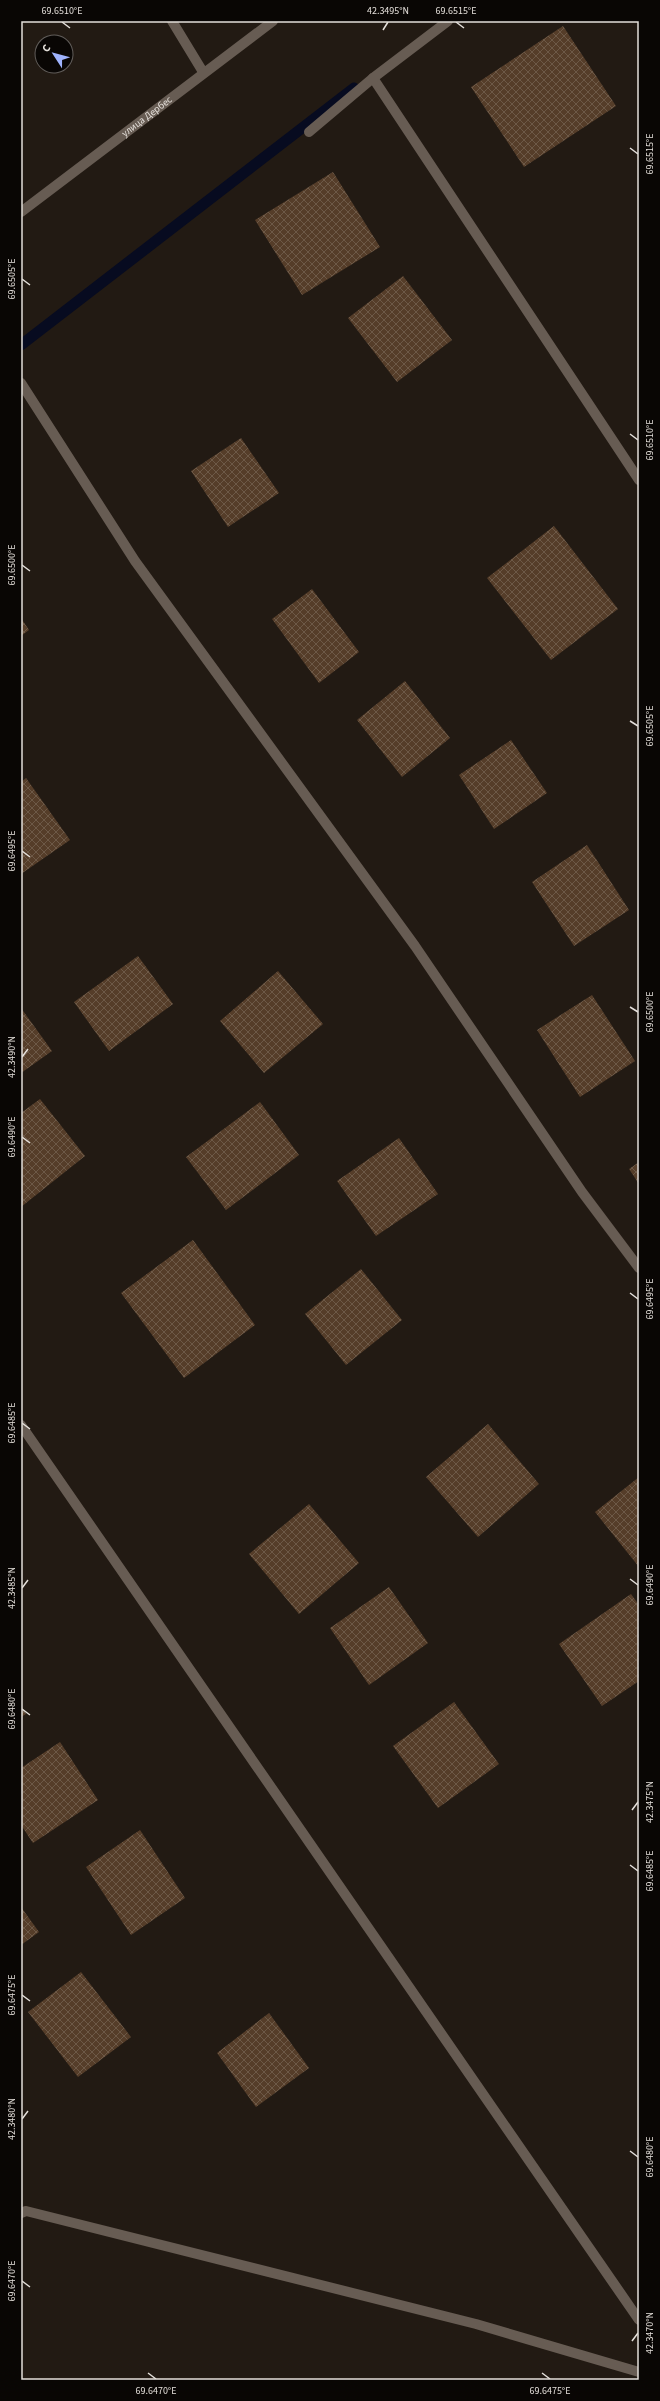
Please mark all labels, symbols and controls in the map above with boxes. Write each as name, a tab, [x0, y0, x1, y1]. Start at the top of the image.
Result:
text: 69.6510°E	[42, 4, 82, 18]
text: 42.3495°N	[367, 4, 409, 18]
text: 69.6515°E	[436, 4, 476, 18]
north arrow	[34, 34, 74, 74]
text: С	[38, 41, 55, 55]
street label: улица Дербес	[119, 93, 175, 140]
text: 69.6515°E	[643, 134, 657, 174]
text: 69.6505°E	[5, 259, 19, 299]
text: 69.6510°E	[643, 420, 657, 460]
text: 69.6500°E	[5, 545, 19, 585]
text: 69.6505°E	[643, 706, 657, 746]
text: 69.6495°E	[5, 831, 19, 871]
text: 69.6500°E	[643, 992, 657, 1032]
text: 42.3490°N	[5, 1036, 19, 1078]
text: 69.6490°E	[5, 1117, 19, 1157]
text: 69.6495°E	[643, 1279, 657, 1319]
text: 69.6485°E	[5, 1403, 19, 1443]
text: 69.6490°E	[643, 1565, 657, 1605]
text: 42.3485°N	[5, 1567, 19, 1609]
text: 69.6480°E	[5, 1689, 19, 1729]
text: 42.3475°N	[643, 1781, 657, 1823]
text: 69.6485°E	[643, 1851, 657, 1891]
text: 69.6475°E	[5, 1975, 19, 2015]
text: 42.3480°N	[5, 2098, 19, 2140]
text: 69.6480°E	[643, 2137, 657, 2177]
text: 69.6470°E	[5, 2261, 19, 2301]
text: 42.3470°N	[643, 2312, 657, 2354]
text: 69.6470°E	[136, 2384, 176, 2398]
text: 69.6475°E	[530, 2384, 570, 2398]

